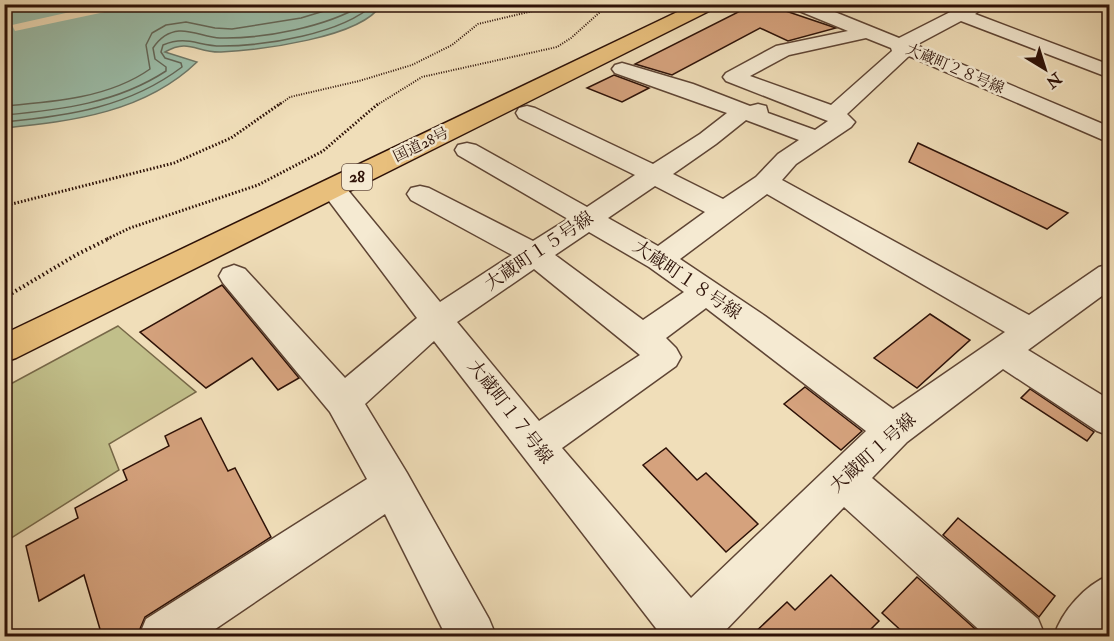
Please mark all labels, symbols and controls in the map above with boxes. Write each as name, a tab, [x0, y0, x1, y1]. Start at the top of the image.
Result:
north arrow	[1015, 39, 1075, 99]
street label: 大蔵町２８号線	[903, 40, 1007, 98]
text: N	[1041, 67, 1066, 93]
street label: 国道28号	[390, 123, 452, 167]
road number: 28	[342, 164, 372, 190]
street label: 大蔵町１５号線	[480, 206, 598, 296]
street label: 大蔵町１８号線	[628, 235, 746, 325]
street label: 大蔵町１７号線	[462, 355, 558, 469]
street label: 大蔵町１号線	[825, 408, 921, 498]

